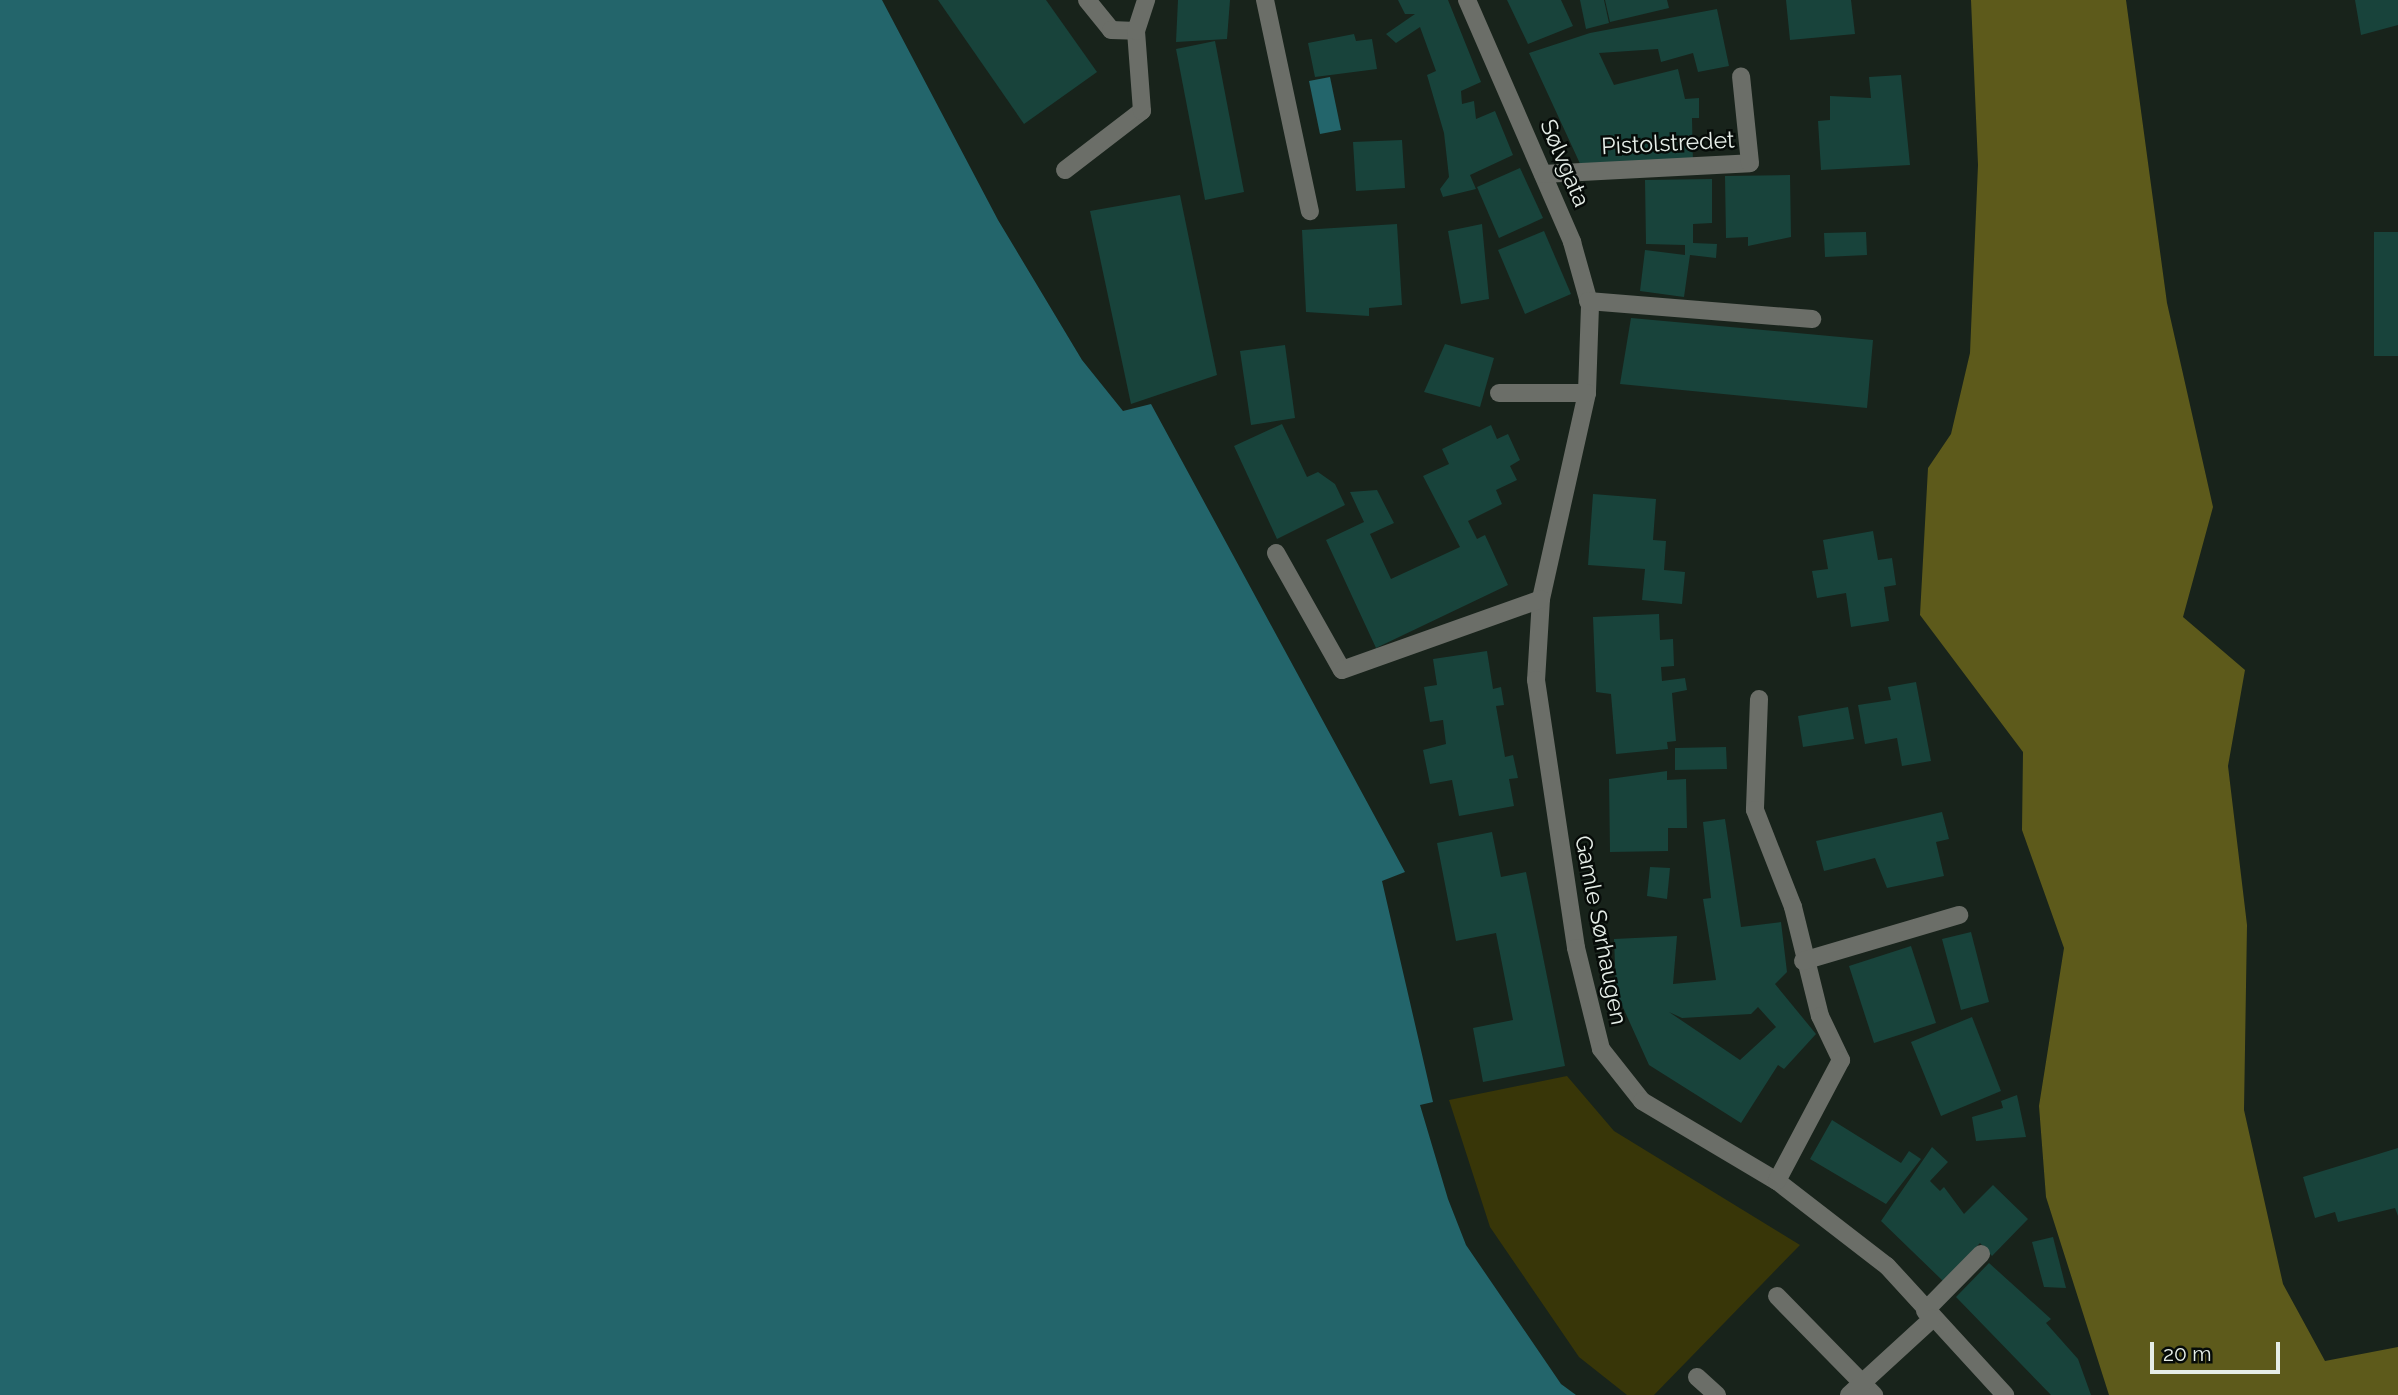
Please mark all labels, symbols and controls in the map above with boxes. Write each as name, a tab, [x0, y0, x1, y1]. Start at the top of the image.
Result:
street label: Sølvgata	[1534, 115, 1596, 211]
street label: Pistolstredet	[1601, 126, 1735, 160]
street label: Gamle Sørhaugen	[1569, 833, 1633, 1027]
scale bar	[2153, 1328, 2282, 1372]
text: 20 m	[2163, 1341, 2211, 1366]

